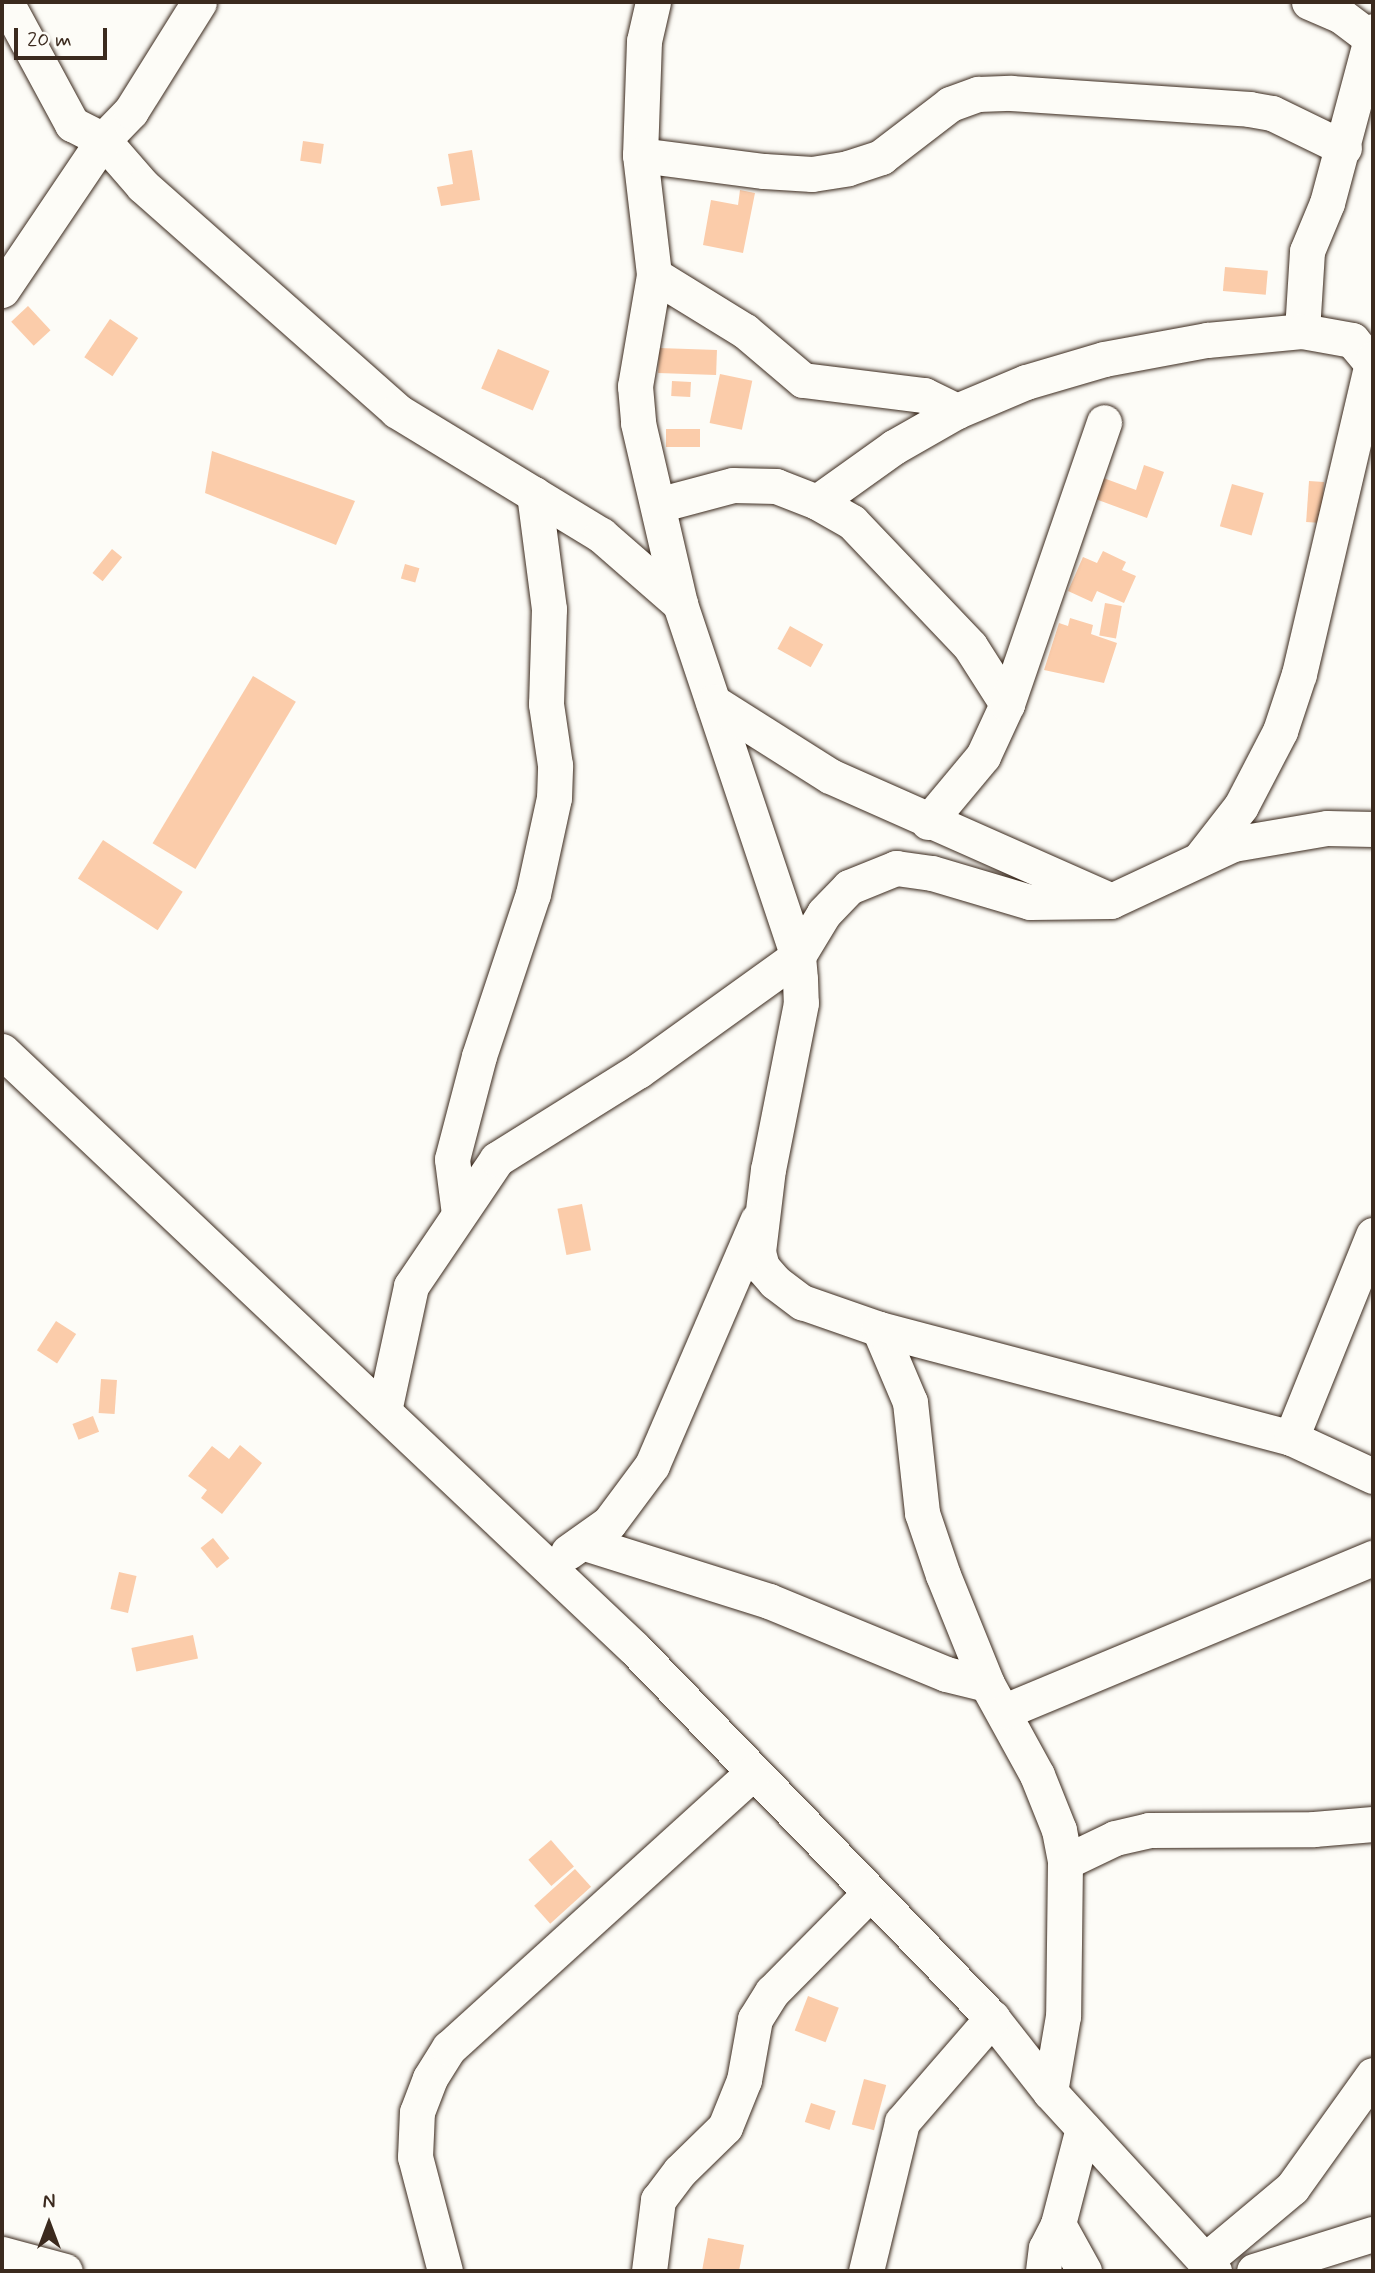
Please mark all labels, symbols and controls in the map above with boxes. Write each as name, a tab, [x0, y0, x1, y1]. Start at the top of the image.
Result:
scale bar	[18, 14, 110, 58]
text: 20 m	[27, 26, 72, 54]
north arrow	[14, 2189, 84, 2259]
text: N	[43, 2190, 55, 2215]

